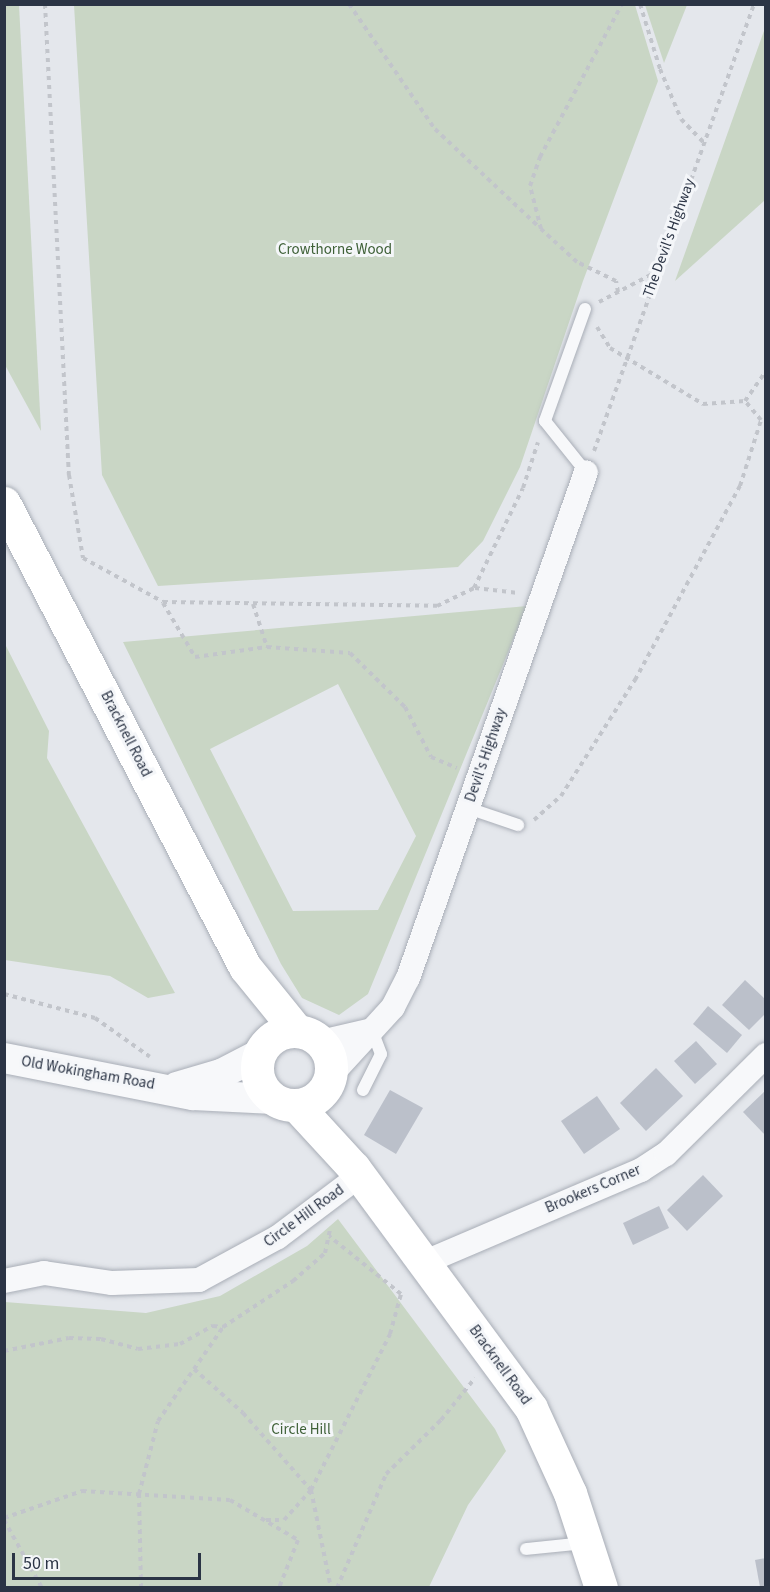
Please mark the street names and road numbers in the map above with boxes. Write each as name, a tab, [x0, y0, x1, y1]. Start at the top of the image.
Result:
street label: The Devil's Highway	[639, 176, 699, 300]
street label: Bracknell Road	[97, 688, 155, 780]
street label: Devil's Highway	[461, 706, 511, 804]
street label: Old Wokingham Road	[20, 1052, 156, 1094]
street label: Brookers Corner	[543, 1161, 643, 1217]
street label: Circle Hill Road	[260, 1181, 348, 1251]
street label: Bracknell Road	[465, 1322, 535, 1408]

